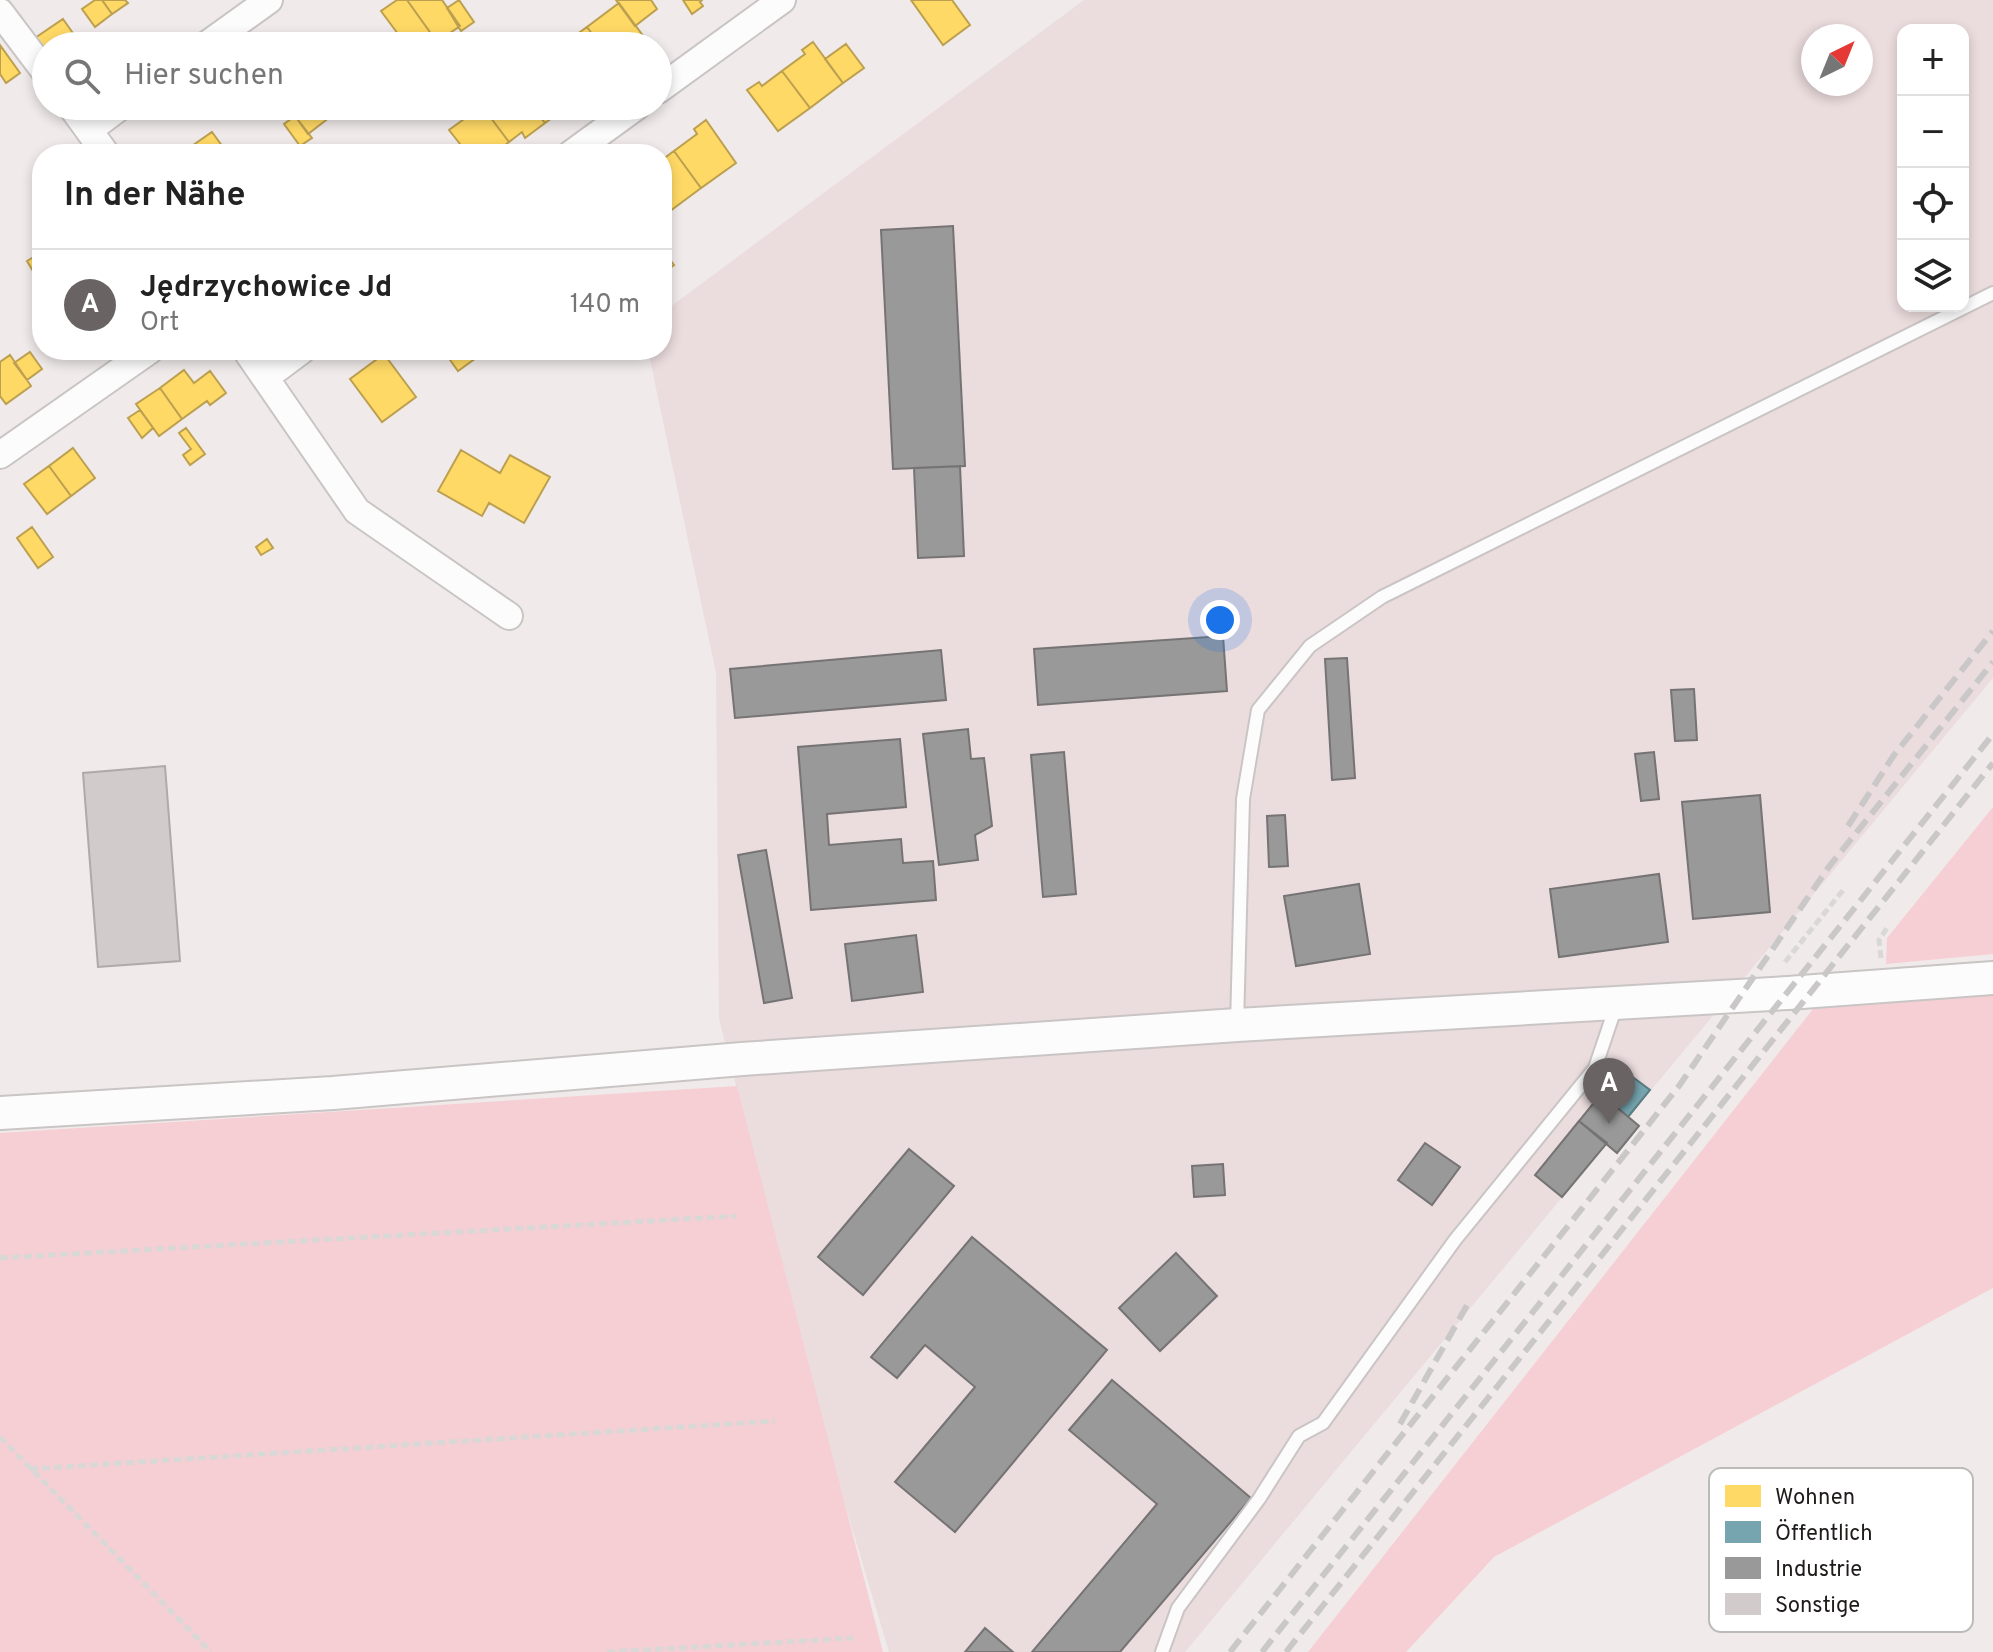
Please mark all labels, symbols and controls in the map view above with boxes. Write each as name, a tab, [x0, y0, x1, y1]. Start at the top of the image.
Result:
north arrow	[1801, 24, 1873, 96]
map controls	[1897, 24, 1969, 312]
button: +	[1897, 24, 1969, 96]
search box	[32, 32, 672, 120]
icon: search	[60, 54, 104, 98]
text: Hier suchen	[124, 58, 284, 95]
button: −	[1897, 96, 1969, 168]
button: locate	[1897, 168, 1969, 240]
text: In der Nähe	[64, 175, 246, 218]
button: layers	[1897, 240, 1969, 312]
text: Jędrzychowice Jd	[140, 270, 392, 307]
text: A	[81, 289, 99, 322]
text: 140 m	[570, 289, 640, 322]
text: Ort	[140, 307, 179, 340]
your location	[1200, 600, 1240, 640]
pin: A	[1583, 1058, 1635, 1124]
legend	[1709, 1468, 1973, 1632]
text: Wohnen	[1775, 1485, 1855, 1512]
text: Öffentlich	[1775, 1519, 1873, 1548]
text: Industrie	[1775, 1557, 1862, 1584]
text: Sonstige	[1775, 1593, 1860, 1620]

